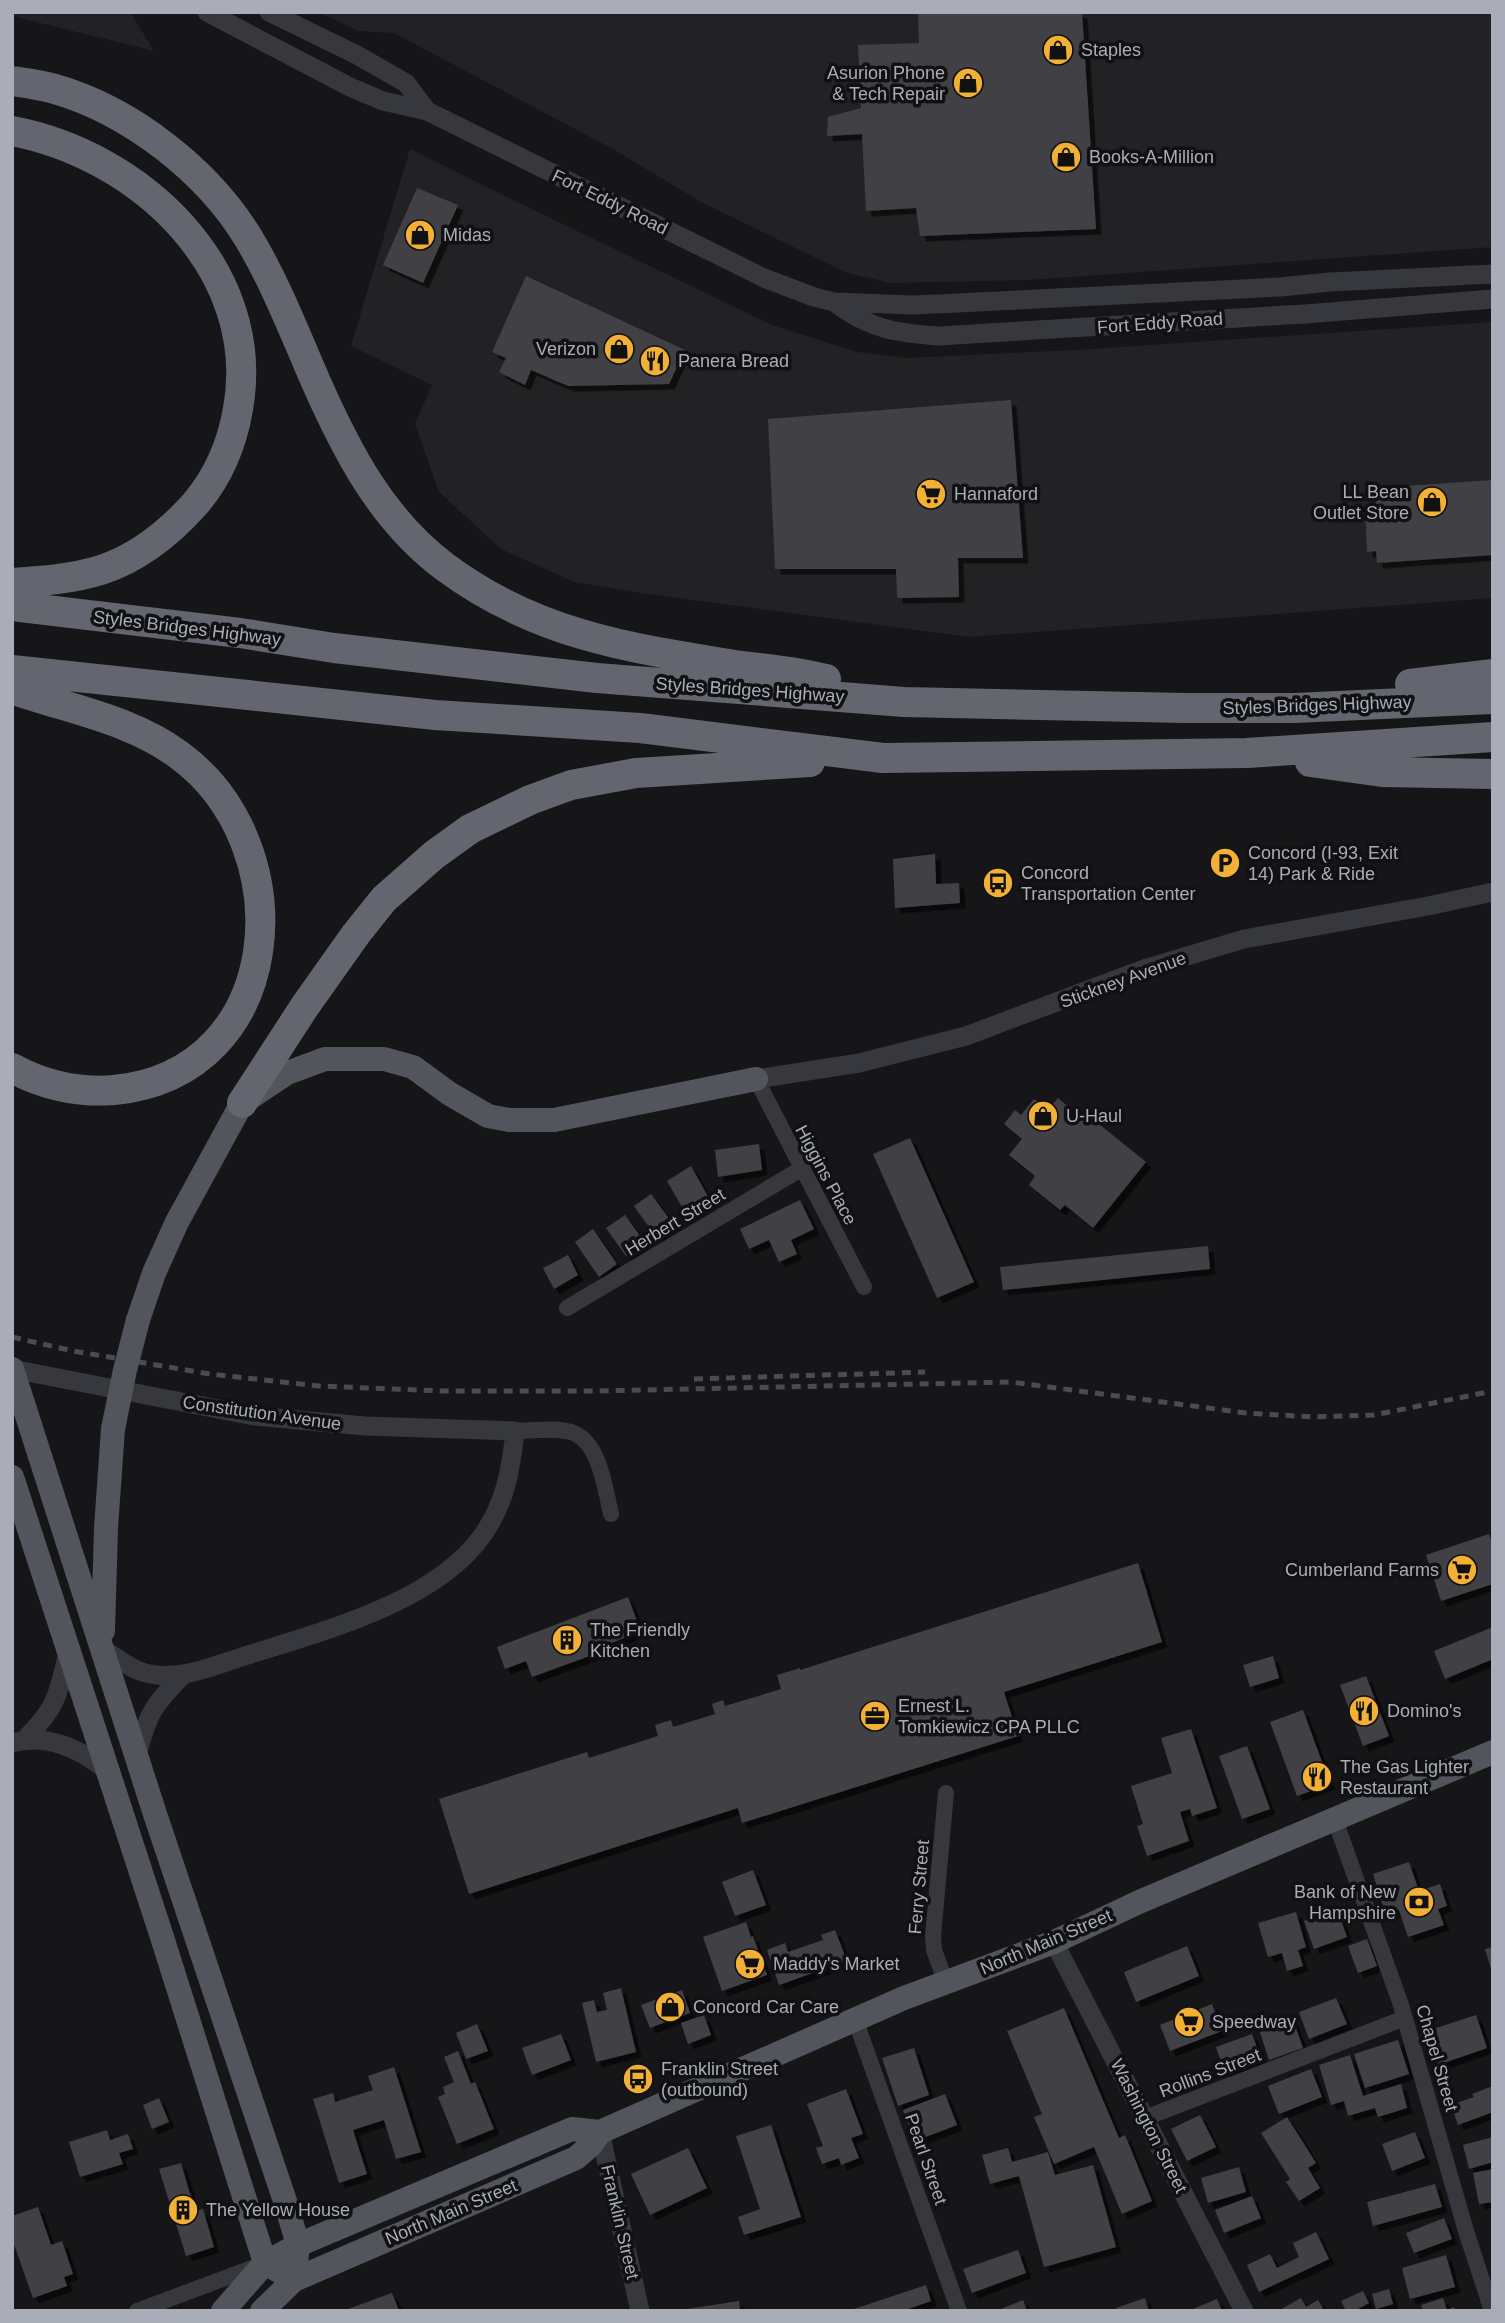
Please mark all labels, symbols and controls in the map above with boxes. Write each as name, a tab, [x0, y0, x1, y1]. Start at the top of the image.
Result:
shop icon: Staples	[1041, 33, 1075, 67]
place label: Staples	[1081, 40, 1141, 60]
place label: Asurion Phone & Tech Repair	[827, 63, 945, 104]
shop icon: Asurion Phone & Tech Repair	[951, 66, 985, 100]
shop icon: Books-A-Million	[1049, 140, 1083, 174]
place label: Books-A-Million	[1089, 147, 1214, 167]
street label: Fort Eddy Road	[549, 165, 671, 239]
shop icon: Midas	[403, 218, 437, 252]
place label: Midas	[443, 225, 491, 245]
street label: Fort Eddy Road	[1096, 309, 1224, 337]
shop icon: Verizon	[602, 332, 636, 366]
place label: Verizon	[536, 339, 596, 359]
restaurant icon: Panera Bread	[638, 344, 672, 378]
place label: Panera Bread	[678, 351, 789, 371]
supermarket icon: Hannaford	[914, 477, 948, 511]
place label: LL Bean Outlet Store	[1313, 482, 1409, 523]
place label: Hannaford	[954, 484, 1038, 504]
shop icon: LL Bean Outlet Store	[1415, 485, 1449, 519]
street label: Styles Bridges Highway	[92, 607, 282, 649]
street label: Styles Bridges Highway	[655, 673, 845, 707]
street label: Styles Bridges Highway	[1222, 692, 1412, 718]
place label: Concord (I-93, Exit 14) Park & Ride	[1248, 843, 1398, 884]
parking icon: Concord (I-93, Exit 14) Park & Ride	[1208, 846, 1242, 880]
place label: Concord Transportation Center	[1021, 863, 1195, 904]
bus stop icon: Concord Transportation Center	[981, 866, 1015, 900]
street label: Stickney Avenue	[1057, 948, 1189, 1012]
shop icon: U-Haul	[1026, 1099, 1060, 1133]
place label: U-Haul	[1066, 1106, 1122, 1126]
street label: Higgins Place	[791, 1122, 861, 1228]
street label: Herbert Street	[621, 1184, 729, 1260]
street label: Constitution Avenue	[181, 1392, 343, 1434]
supermarket icon: Cumberland Farms	[1445, 1553, 1479, 1587]
place label: Cumberland Farms	[1285, 1560, 1439, 1580]
place label: The Friendly Kitchen	[590, 1620, 690, 1661]
building icon: The Friendly Kitchen	[550, 1623, 584, 1657]
restaurant icon: Domino's	[1347, 1694, 1381, 1728]
place label: Ernest L. Tomkiewicz CPA PLLC	[898, 1696, 1080, 1737]
office icon: Ernest L. Tomkiewicz CPA PLLC	[858, 1699, 892, 1733]
place label: Domino's	[1387, 1701, 1461, 1721]
place label: The Gas Lighter Restaurant	[1340, 1757, 1469, 1798]
restaurant icon: The Gas Lighter Restaurant	[1300, 1760, 1334, 1794]
street label: Ferry Street	[905, 1839, 933, 1935]
place label: Bank of New Hampshire	[1294, 1882, 1397, 1923]
bank icon: Bank of New Hampshire	[1402, 1885, 1436, 1919]
street label: North Main Street	[977, 1905, 1115, 1979]
supermarket icon: Maddy's Market	[733, 1947, 767, 1981]
place label: Maddy's Market	[773, 1954, 899, 1974]
shop icon: Concord Car Care	[653, 1990, 687, 2024]
place label: Concord Car Care	[693, 1997, 839, 2017]
street label: Chapel Street	[1412, 2002, 1462, 2114]
supermarket icon: Speedway	[1172, 2005, 1206, 2039]
place label: Speedway	[1212, 2012, 1296, 2032]
street label: Rollins Street	[1156, 2044, 1264, 2102]
street label: Washington Street	[1107, 2056, 1191, 2196]
place label: Franklin Street (outbound)	[661, 2059, 778, 2100]
bus stop icon: Franklin Street (outbound)	[621, 2062, 655, 2096]
street label: Pearl Street	[901, 2111, 951, 2207]
street label: Franklin Street	[597, 2163, 643, 2281]
street label: North Main Street	[382, 2175, 520, 2249]
building icon: The Yellow House	[166, 2193, 200, 2227]
place label: The Yellow House	[206, 2200, 350, 2220]

